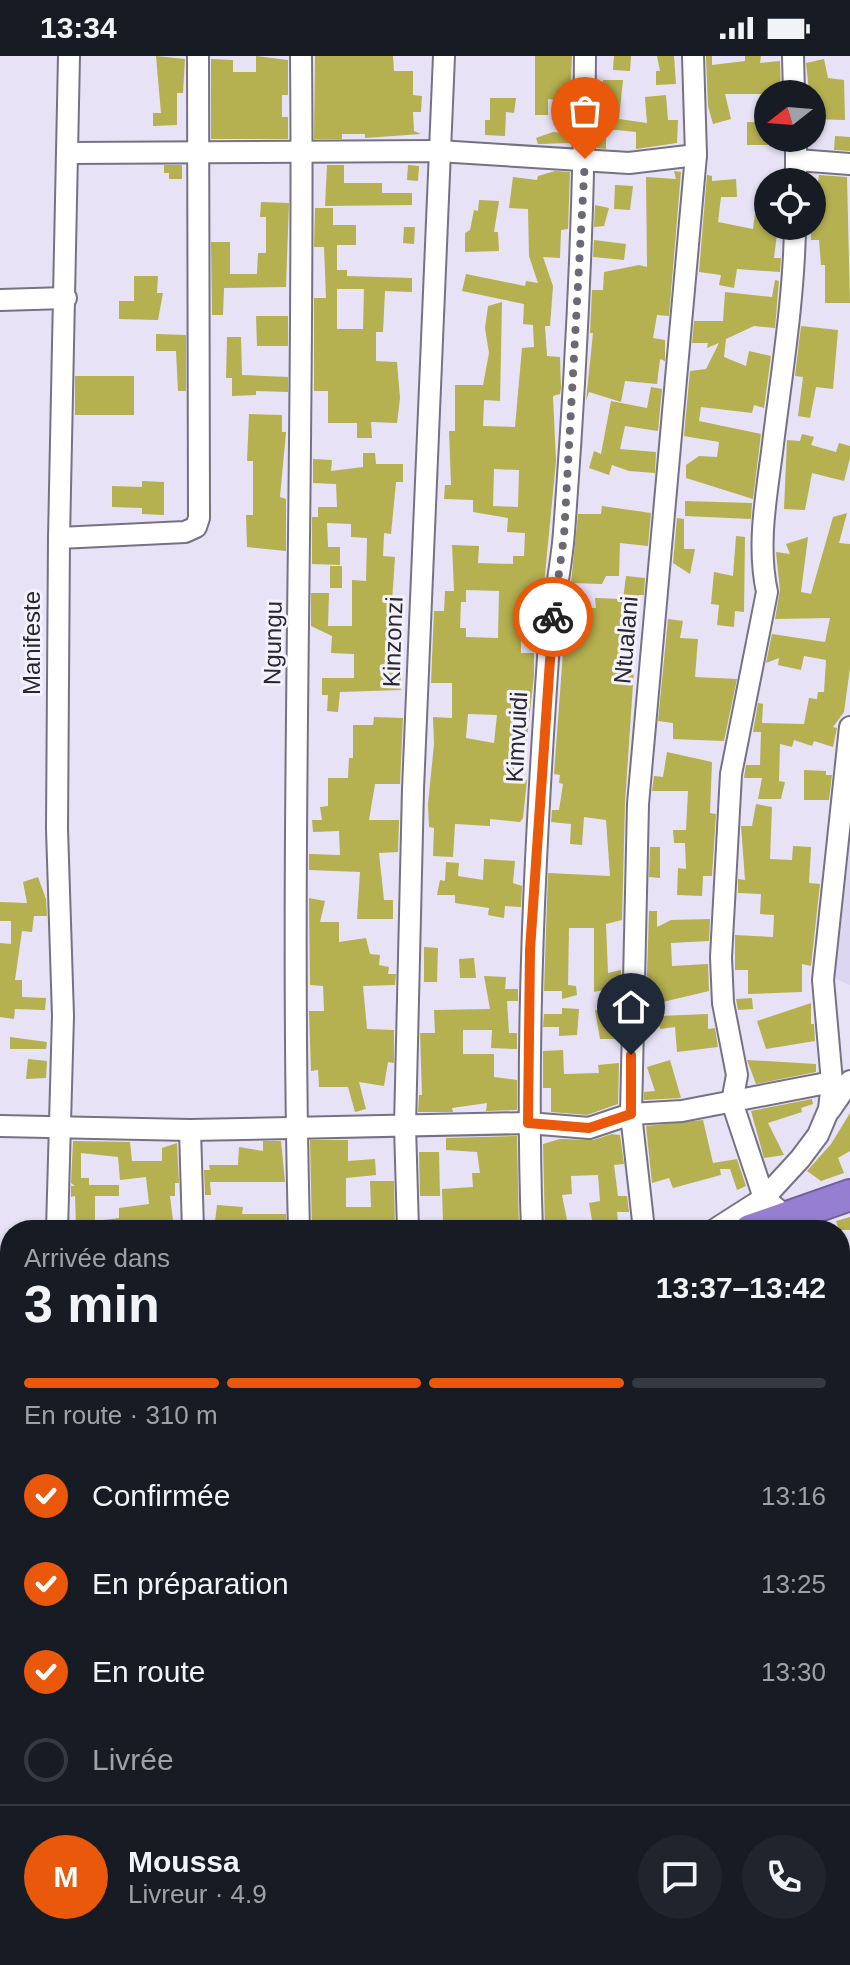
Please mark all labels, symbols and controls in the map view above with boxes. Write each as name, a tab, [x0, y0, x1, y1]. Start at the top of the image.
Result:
text: 13:34	[40, 11, 117, 44]
pin	[551, 77, 619, 159]
north arrow	[754, 80, 826, 152]
map controls	[754, 80, 826, 240]
icon: bag	[563, 89, 607, 133]
button: locate	[754, 168, 826, 240]
courier	[513, 577, 593, 657]
street label: Manifeste	[18, 591, 45, 695]
icon: bike	[531, 595, 575, 639]
street label: Ntualani	[608, 595, 643, 685]
street label: Kinzonzi	[377, 596, 408, 688]
street label: Ngungu	[258, 601, 287, 685]
street label: Kimvuidi	[501, 691, 532, 783]
pin	[597, 973, 665, 1055]
icon: home	[609, 985, 653, 1029]
text: Arrivée dans	[24, 1243, 170, 1273]
text: 13:37–13:42	[656, 1271, 826, 1304]
text: 3 min	[24, 1275, 160, 1333]
text: En route · 310 m	[24, 1400, 218, 1430]
icon: check	[24, 1474, 68, 1518]
text: Confirmée	[92, 1479, 230, 1512]
text: 13:16	[761, 1481, 826, 1511]
icon: check	[24, 1562, 68, 1606]
text: En préparation	[92, 1567, 289, 1600]
text: 13:25	[761, 1569, 826, 1599]
icon: check	[24, 1650, 68, 1694]
text: En route	[92, 1655, 205, 1688]
text: 13:30	[761, 1657, 826, 1687]
text: Livrée	[92, 1743, 174, 1776]
button: chat	[638, 1835, 722, 1919]
button: phone	[742, 1835, 826, 1919]
text: Moussa	[128, 1845, 240, 1878]
text: M	[54, 1860, 79, 1893]
text: Livreur · 4.9	[128, 1879, 267, 1909]

